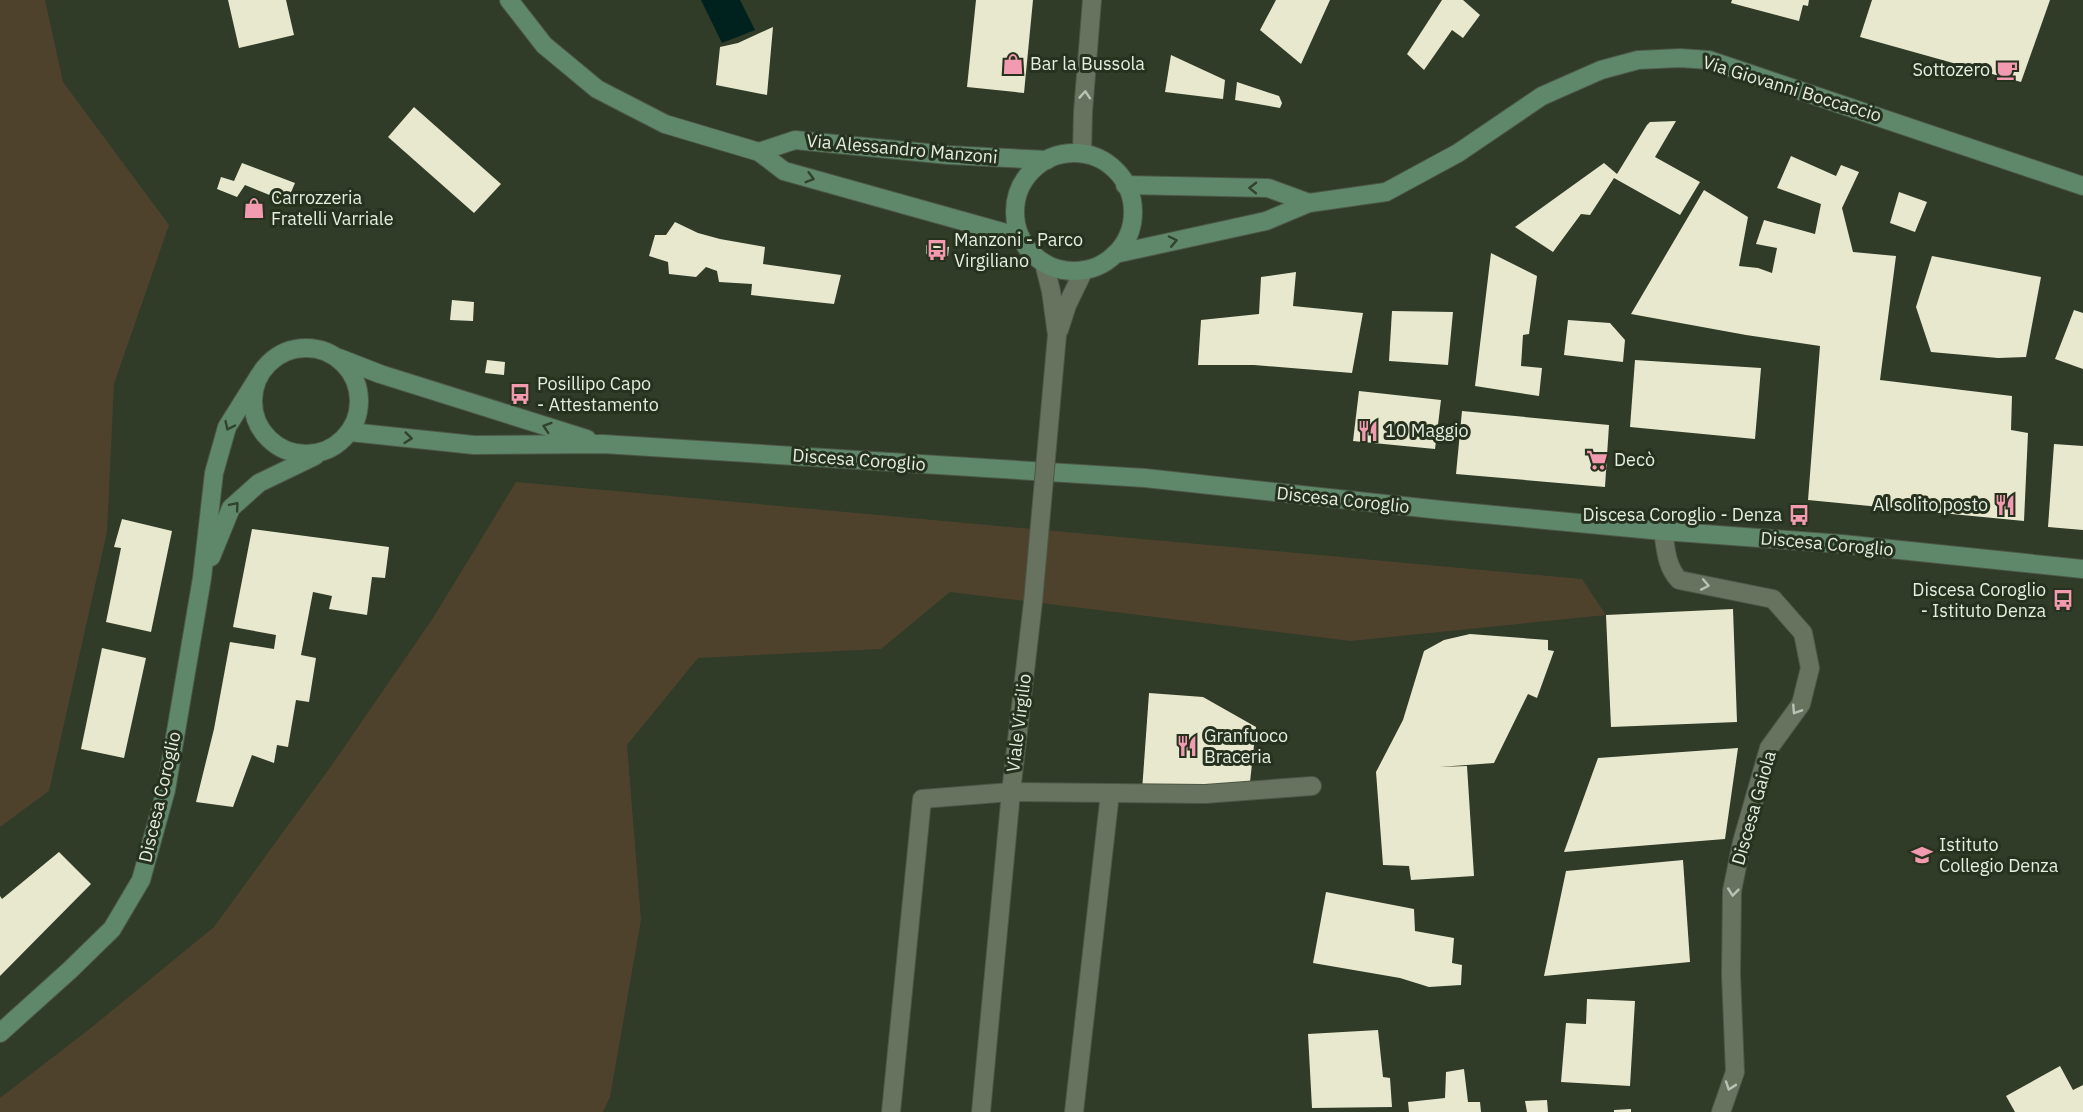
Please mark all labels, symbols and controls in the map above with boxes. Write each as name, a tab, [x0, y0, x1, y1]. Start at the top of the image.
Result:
street label: Via Giovanni Boccaccio	[1700, 50, 1884, 127]
shop icon: Bar la Bussola	[1001, 52, 1025, 76]
place label: Bar la Bussola	[1030, 52, 1145, 75]
place label: Sottozero	[1912, 58, 1990, 81]
cafe icon: Sottozero	[1995, 58, 2019, 82]
one-way arrow	[1078, 90, 1091, 99]
street label: Via Alessandro Manzoni	[806, 129, 998, 168]
one-way arrow	[804, 171, 815, 183]
one-way arrow	[1249, 182, 1258, 194]
place label: Carrozzeria Fratelli Varriale	[271, 186, 394, 230]
shop icon: Carrozzeria Fratelli Varriale	[242, 196, 266, 220]
place label: Manzoni - Parco Virgiliano	[954, 228, 1083, 272]
one-way arrow	[1167, 235, 1177, 248]
bus stop icon: Manzoni - Parco Virgiliano	[925, 238, 949, 262]
place label: Posillipo Capo - Attestamento	[537, 372, 659, 416]
bus stop icon: Posillipo Capo - Attestamento	[508, 382, 532, 406]
restaurant icon: 10 Maggio	[1356, 419, 1380, 443]
place label: 10 Maggio	[1385, 419, 1469, 442]
one-way arrow	[225, 420, 237, 431]
one-way arrow	[542, 422, 553, 434]
one-way arrow	[403, 431, 412, 444]
street label: Discesa Coroglio	[792, 443, 926, 476]
supermarket icon: Decò	[1585, 448, 1609, 472]
place label: Decò	[1614, 448, 1655, 471]
street label: Discesa Coroglio	[1275, 481, 1411, 518]
place label: Al solito posto	[1873, 493, 1988, 516]
restaurant icon: Al solito posto	[1993, 493, 2017, 517]
one-way arrow	[227, 502, 238, 513]
place label: Discesa Coroglio - Denza	[1583, 503, 1782, 526]
bus stop icon: Discesa Coroglio - Denza	[1787, 503, 1811, 527]
street label: Discesa Coroglio	[1759, 526, 1895, 561]
one-way arrow	[1700, 578, 1710, 591]
place label: Discesa Coroglio - Istituto Denza	[1912, 578, 2046, 622]
bus stop icon: Discesa Coroglio - Istituto Denza	[2051, 588, 2075, 612]
street label: Viale Virgilio	[1001, 672, 1036, 774]
one-way arrow	[1791, 704, 1803, 714]
place label: Granfuoco Braceria	[1204, 724, 1288, 768]
street label: Discesa Coroglio	[133, 729, 186, 865]
restaurant icon: Granfuoco Braceria	[1175, 734, 1199, 758]
street label: Discesa Gaiola	[1726, 748, 1781, 868]
place label: Istituto Collegio Denza	[1939, 833, 2059, 877]
school or university icon: Istituto Collegio Denza	[1910, 843, 1934, 867]
one-way arrow	[1727, 887, 1739, 896]
one-way arrow	[1724, 1080, 1737, 1091]

